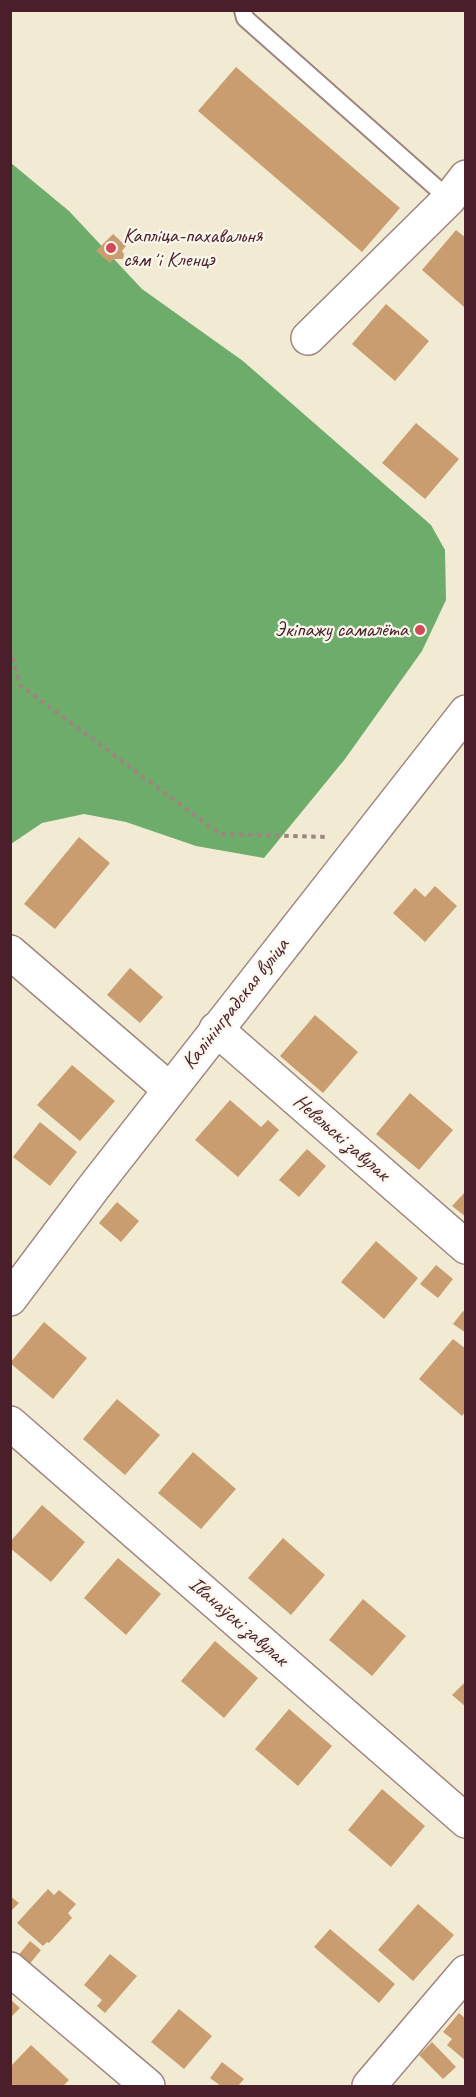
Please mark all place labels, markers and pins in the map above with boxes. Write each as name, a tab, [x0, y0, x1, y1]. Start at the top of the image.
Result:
place label: Капліца-пахавальня сямʼі Кленцэ	[123, 223, 262, 273]
marker: Капліца-пахавальня сямʼі Кленцэ	[104, 241, 118, 255]
place label: Экіпажу самалёта	[274, 617, 408, 643]
marker: Экіпажу самалёта	[413, 623, 427, 637]

